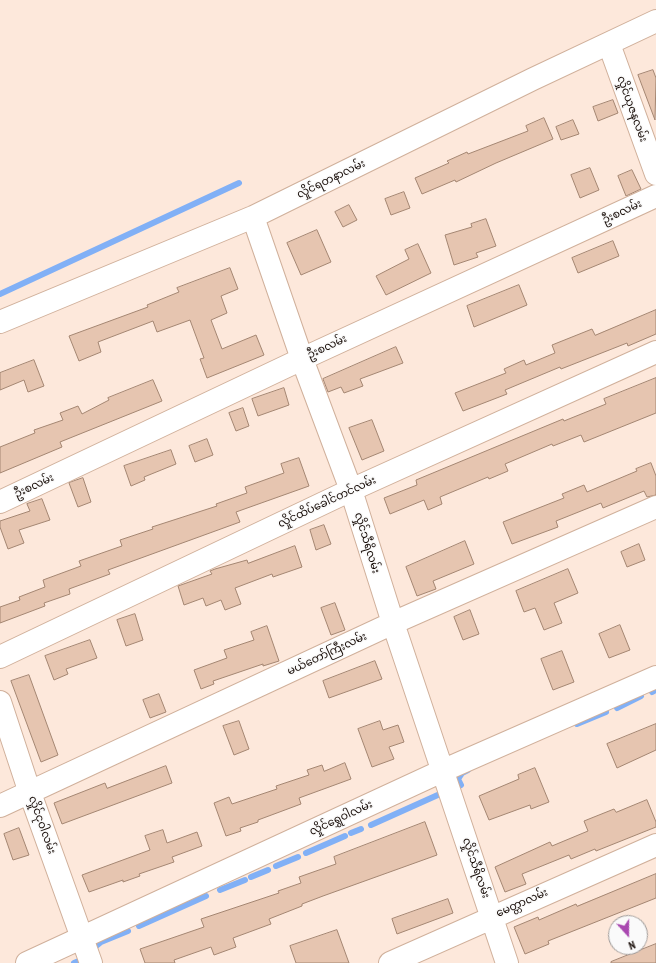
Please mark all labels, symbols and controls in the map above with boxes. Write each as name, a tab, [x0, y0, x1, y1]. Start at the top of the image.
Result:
street label: လှိုင်ယုဇနလမ်း	[614, 74, 650, 144]
street label: လှိုင်ရတနာလမ်း	[295, 157, 367, 201]
street label: ဦးစလမ်း	[600, 197, 644, 227]
street label: ဦးစလမ်း	[305, 332, 349, 362]
street label: ဦးစလမ်း	[12, 471, 56, 501]
street label: လှိုင်ထိပ်ခေါင်တင်လမ်း	[276, 473, 378, 531]
street label: လှိုင်သီရိလမ်း	[351, 511, 383, 575]
street label: မယ်တော်ကြီးလမ်း	[285, 630, 369, 678]
street label: လှိုင်ငုဝါလမ်း	[25, 794, 59, 856]
street label: လှိုင်ရွှေဝါလမ်း	[307, 798, 375, 838]
street label: လှိုင်သီရိလမ်း	[459, 836, 493, 900]
street label: မေတ္တာလမ်း	[494, 886, 550, 920]
north arrow	[608, 915, 648, 955]
text: N	[627, 938, 637, 953]

